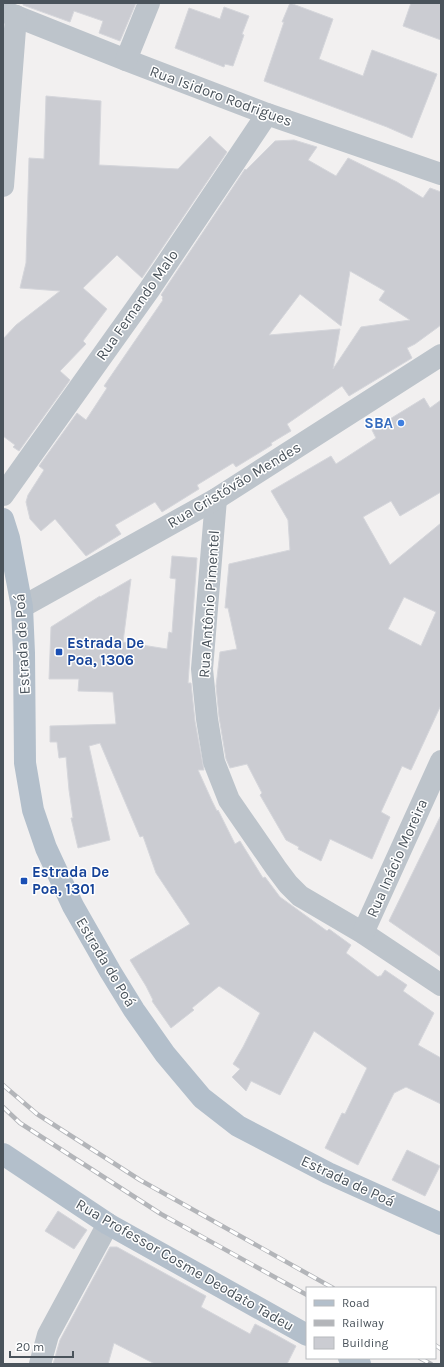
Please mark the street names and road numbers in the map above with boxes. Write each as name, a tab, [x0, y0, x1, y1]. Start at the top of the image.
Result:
street label: Rua Isidoro Rodrigues	[147, 62, 295, 130]
street label: Rua Fernando Malo	[92, 246, 182, 364]
street label: Rua Cristóvão Mendes	[164, 438, 304, 532]
street label: Rua Antônio Pimentel	[195, 530, 223, 678]
street label: Estrada de Poá	[10, 593, 34, 695]
street label: Rua Inácio Moreira	[363, 796, 431, 920]
street label: Estrada de Poá	[72, 914, 140, 1010]
street label: Estrada de Poá	[298, 1151, 398, 1211]
street label: Rua Professor Cosme Deodato Tadeu	[73, 1195, 297, 1335]

